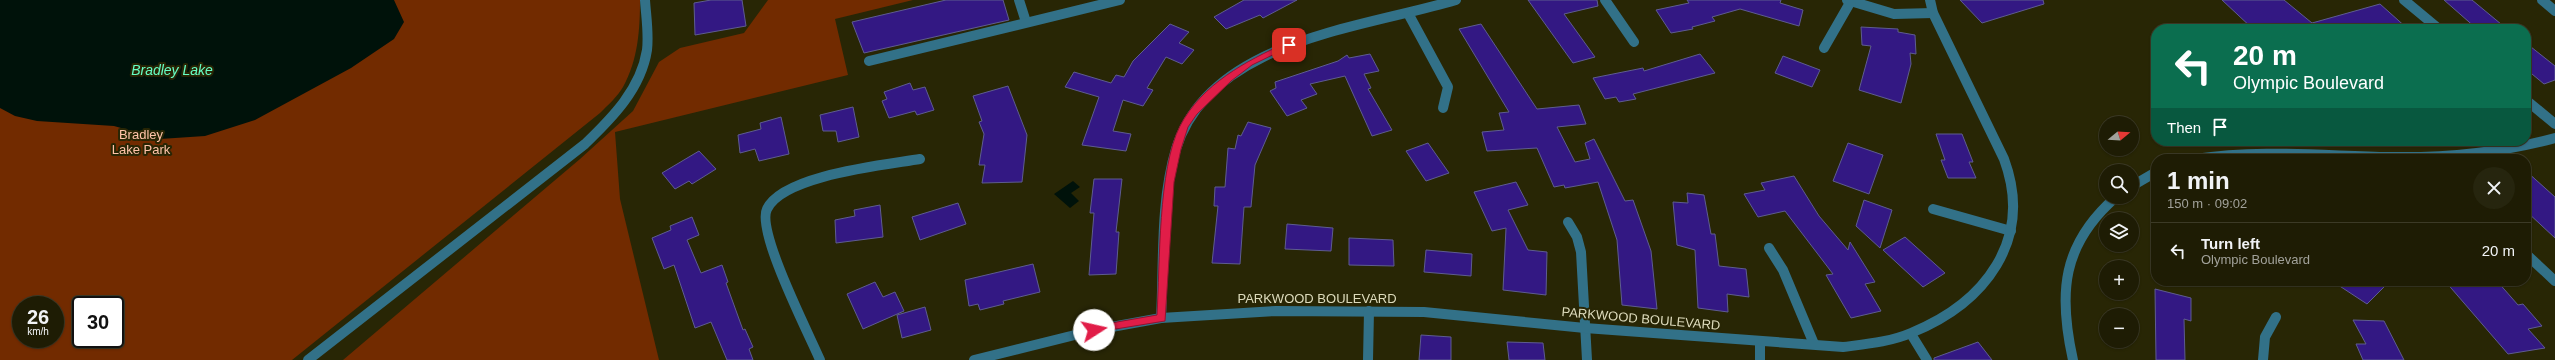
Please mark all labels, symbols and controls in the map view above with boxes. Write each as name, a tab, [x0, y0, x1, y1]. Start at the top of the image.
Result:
pin	[1272, 28, 1306, 62]
icon: arrive	[1278, 34, 1300, 56]
icon: left	[2167, 40, 2219, 92]
text: 20 m	[2233, 40, 2297, 71]
water label: Bradley Lake	[131, 62, 213, 78]
text: Olympic Boulevard	[2233, 73, 2384, 93]
north arrow	[2099, 116, 2139, 156]
map controls	[2099, 116, 2139, 348]
icon: arrive	[2209, 116, 2231, 138]
text: Then	[2167, 119, 2201, 136]
park label: Bradley Lake Park	[112, 127, 171, 157]
button: search	[2099, 164, 2139, 204]
text: 1 min	[2167, 167, 2230, 194]
button: close	[2473, 167, 2515, 209]
text: 150 m · 09:02	[2167, 196, 2247, 211]
button: layers	[2099, 212, 2139, 252]
text: Turn left	[2201, 235, 2260, 252]
icon: left	[2167, 240, 2189, 262]
text: 20 m	[2482, 242, 2515, 259]
text: Olympic Boulevard	[2201, 252, 2310, 267]
button: +	[2099, 260, 2139, 300]
street label: PARKWOOD BOULEVARD	[1237, 291, 1397, 306]
speed limit sign: 30	[72, 296, 124, 348]
street label: PARKWOOD BOULEVARD	[1561, 304, 1721, 333]
text: 26	[27, 306, 49, 328]
button: −	[2099, 308, 2139, 348]
position arrow	[1073, 309, 1115, 351]
text: km/h	[27, 326, 49, 337]

